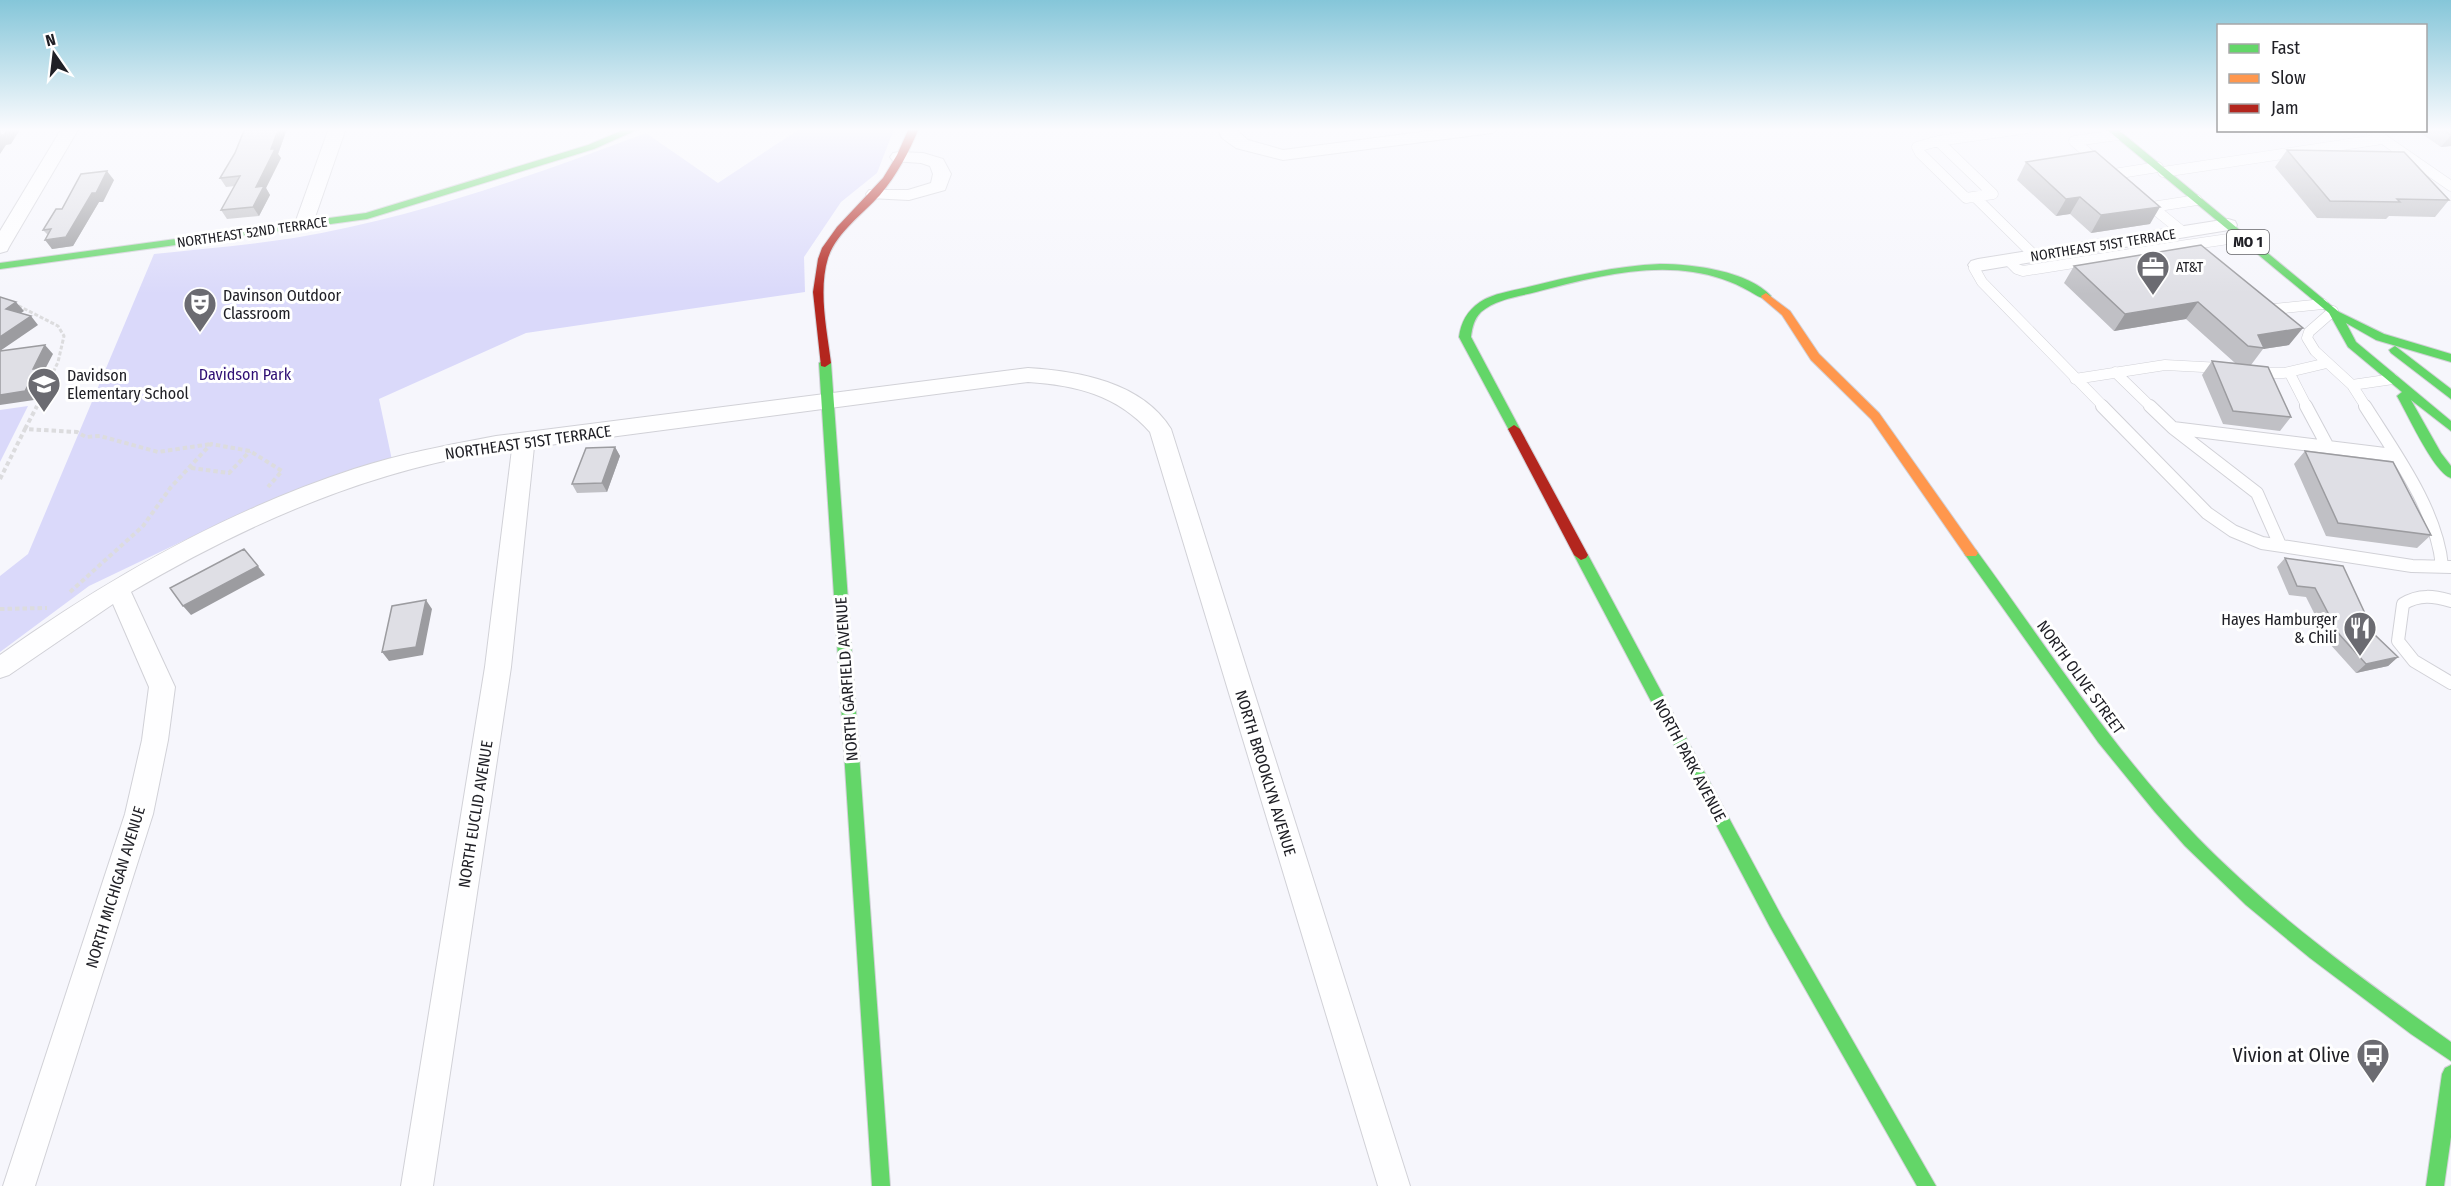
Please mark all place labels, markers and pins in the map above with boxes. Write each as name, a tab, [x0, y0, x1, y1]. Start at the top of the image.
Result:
office icon: AT&T	[2135, 249, 2171, 296]
place label: AT&T	[2176, 259, 2204, 276]
theatre icon: Davinson Outdoor Classroom	[182, 286, 218, 333]
place label: Davinson Outdoor Classroom	[223, 286, 342, 323]
school or university icon: Davidson Elementary School	[26, 366, 62, 413]
place label: Davidson Elementary School	[67, 366, 189, 403]
place label: Hayes Hamburger & Chili	[2221, 610, 2337, 647]
restaurant icon: Hayes Hamburger & Chili	[2342, 610, 2378, 657]
bus stop icon: Vivion at Olive	[2355, 1037, 2391, 1084]
place label: Vivion at Olive	[2232, 1043, 2350, 1067]

